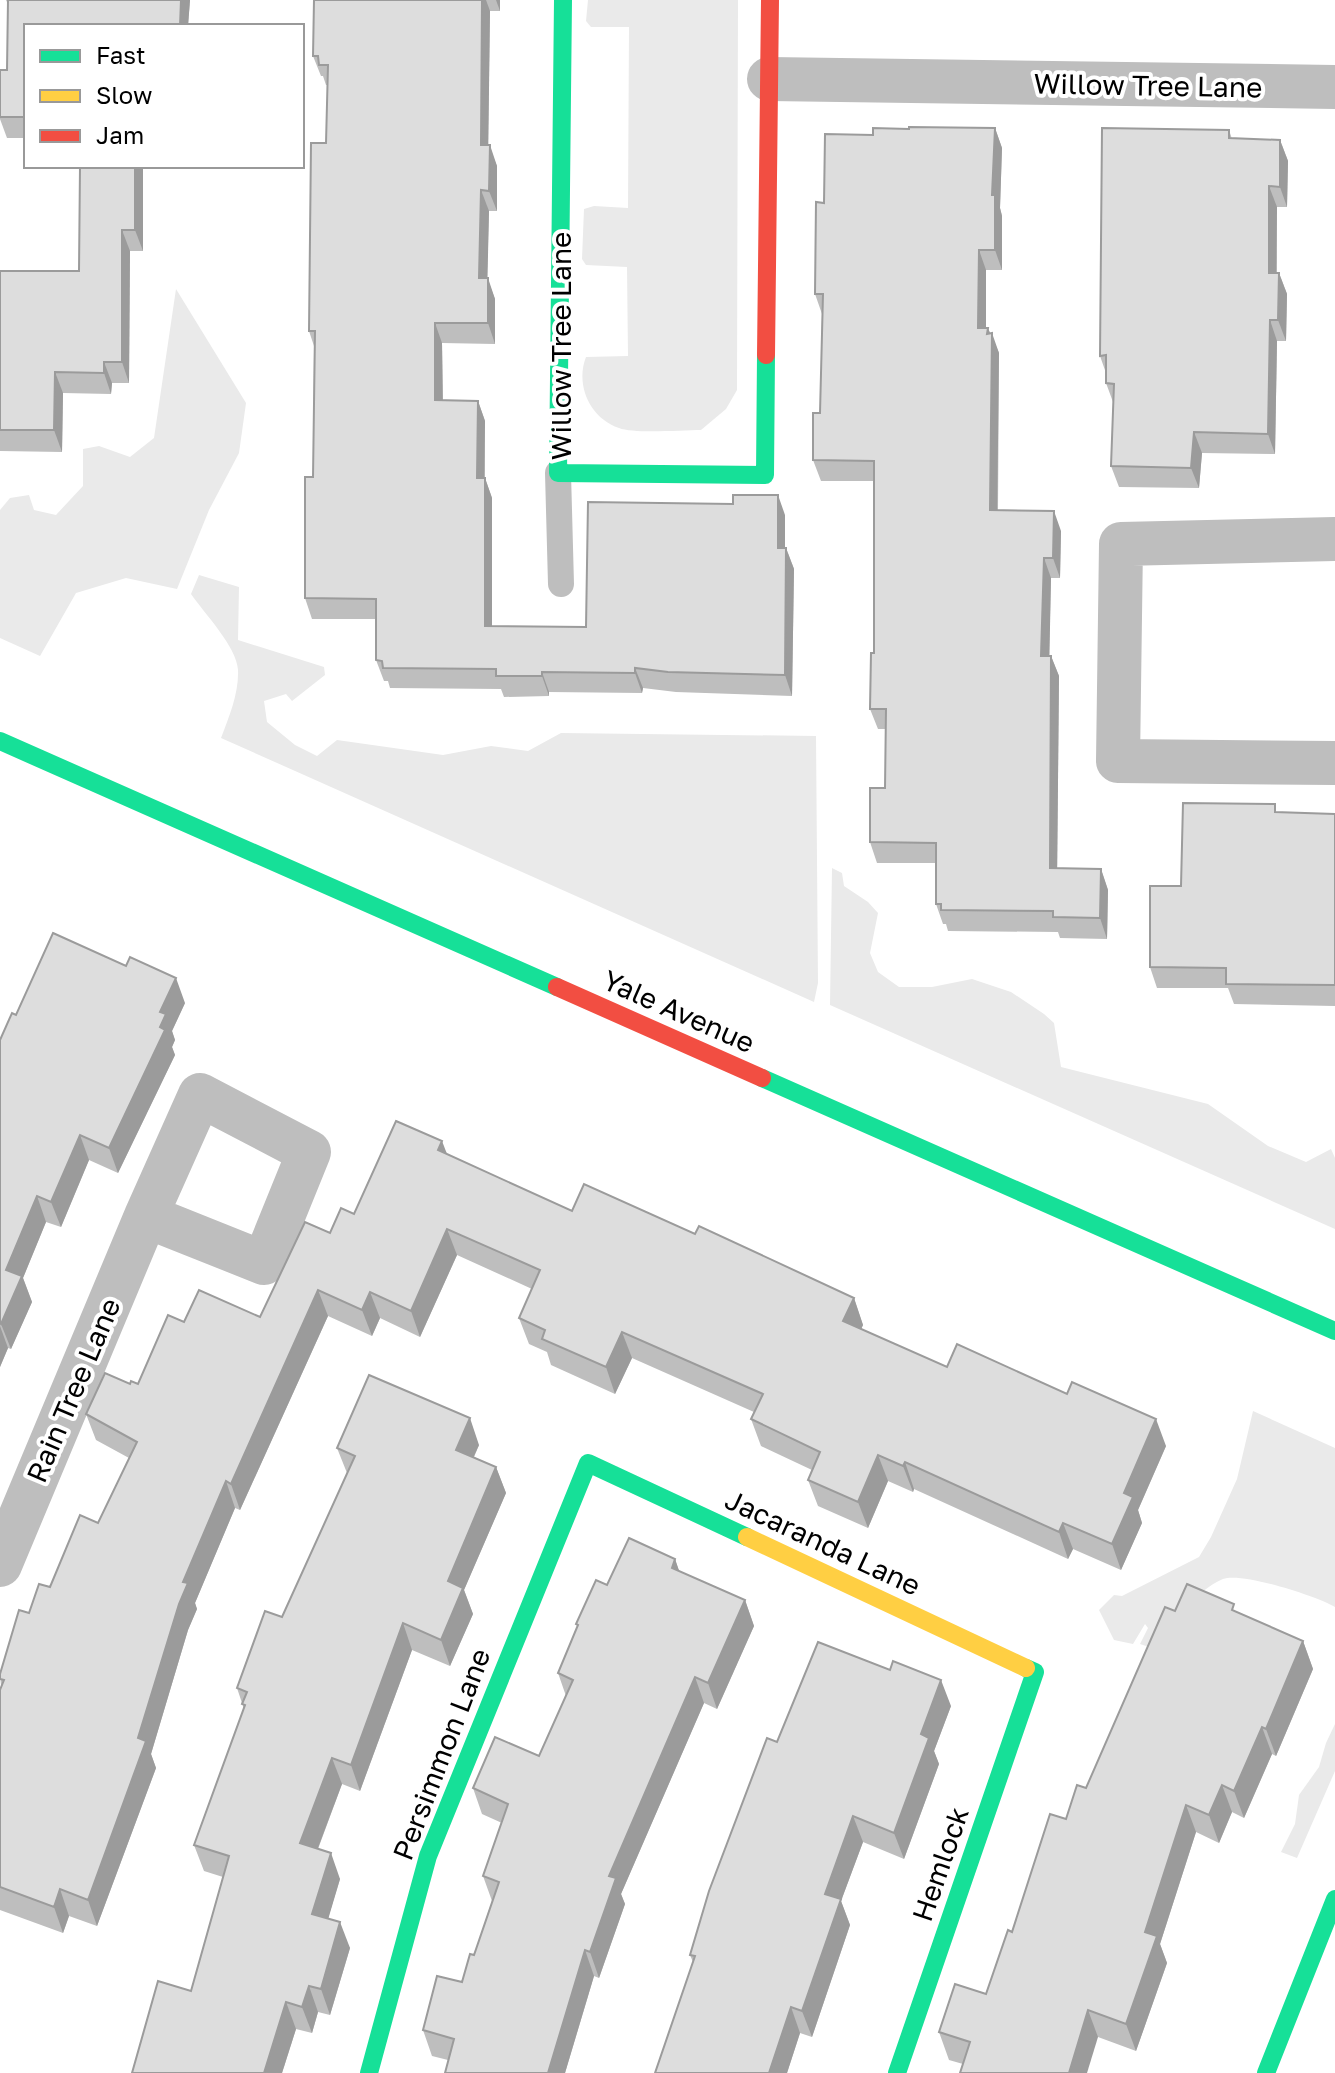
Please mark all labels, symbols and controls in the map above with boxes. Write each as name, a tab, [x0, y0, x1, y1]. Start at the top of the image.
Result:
legend	[24, 24, 304, 168]
text: Fast	[96, 40, 146, 69]
street label: Willow Tree Lane	[1033, 67, 1263, 103]
text: Slow	[96, 80, 152, 109]
text: Jam	[96, 120, 144, 149]
street label: Willow Tree Lane	[544, 232, 577, 460]
street label: Yale Avenue	[598, 963, 760, 1059]
street label: Rain Tree Lane	[19, 1293, 127, 1487]
street label: Jacaranda Lane	[720, 1482, 926, 1602]
street label: Persimmon Lane	[386, 1644, 496, 1864]
street label: Hemlock	[905, 1802, 975, 1926]

